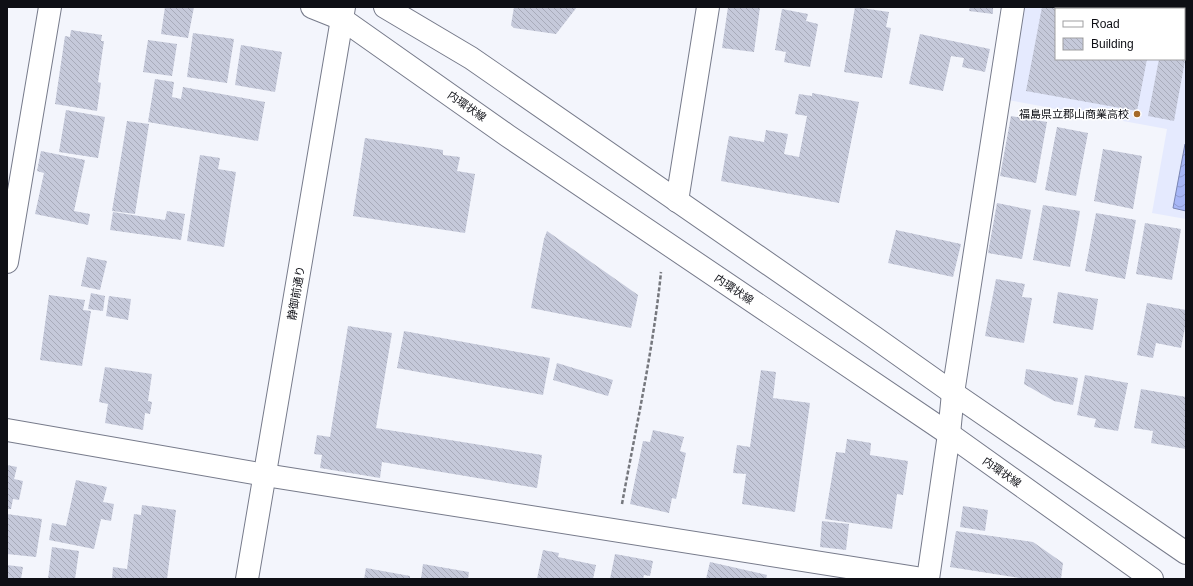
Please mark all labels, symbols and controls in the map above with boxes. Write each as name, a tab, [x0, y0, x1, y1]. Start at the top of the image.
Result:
legend	[1055, 8, 1185, 60]
text: Road	[1091, 17, 1120, 31]
text: Building	[1091, 37, 1134, 51]
street label: 内環状線	[446, 88, 488, 124]
place label: 福島県立郡山商業高校	[1019, 108, 1129, 120]
marker: 福島県立郡山商業高校	[1132, 109, 1142, 119]
street label: 静御前通り	[285, 265, 307, 321]
street label: 内環状線	[712, 272, 756, 306]
street label: 内環状線	[981, 454, 1023, 490]

